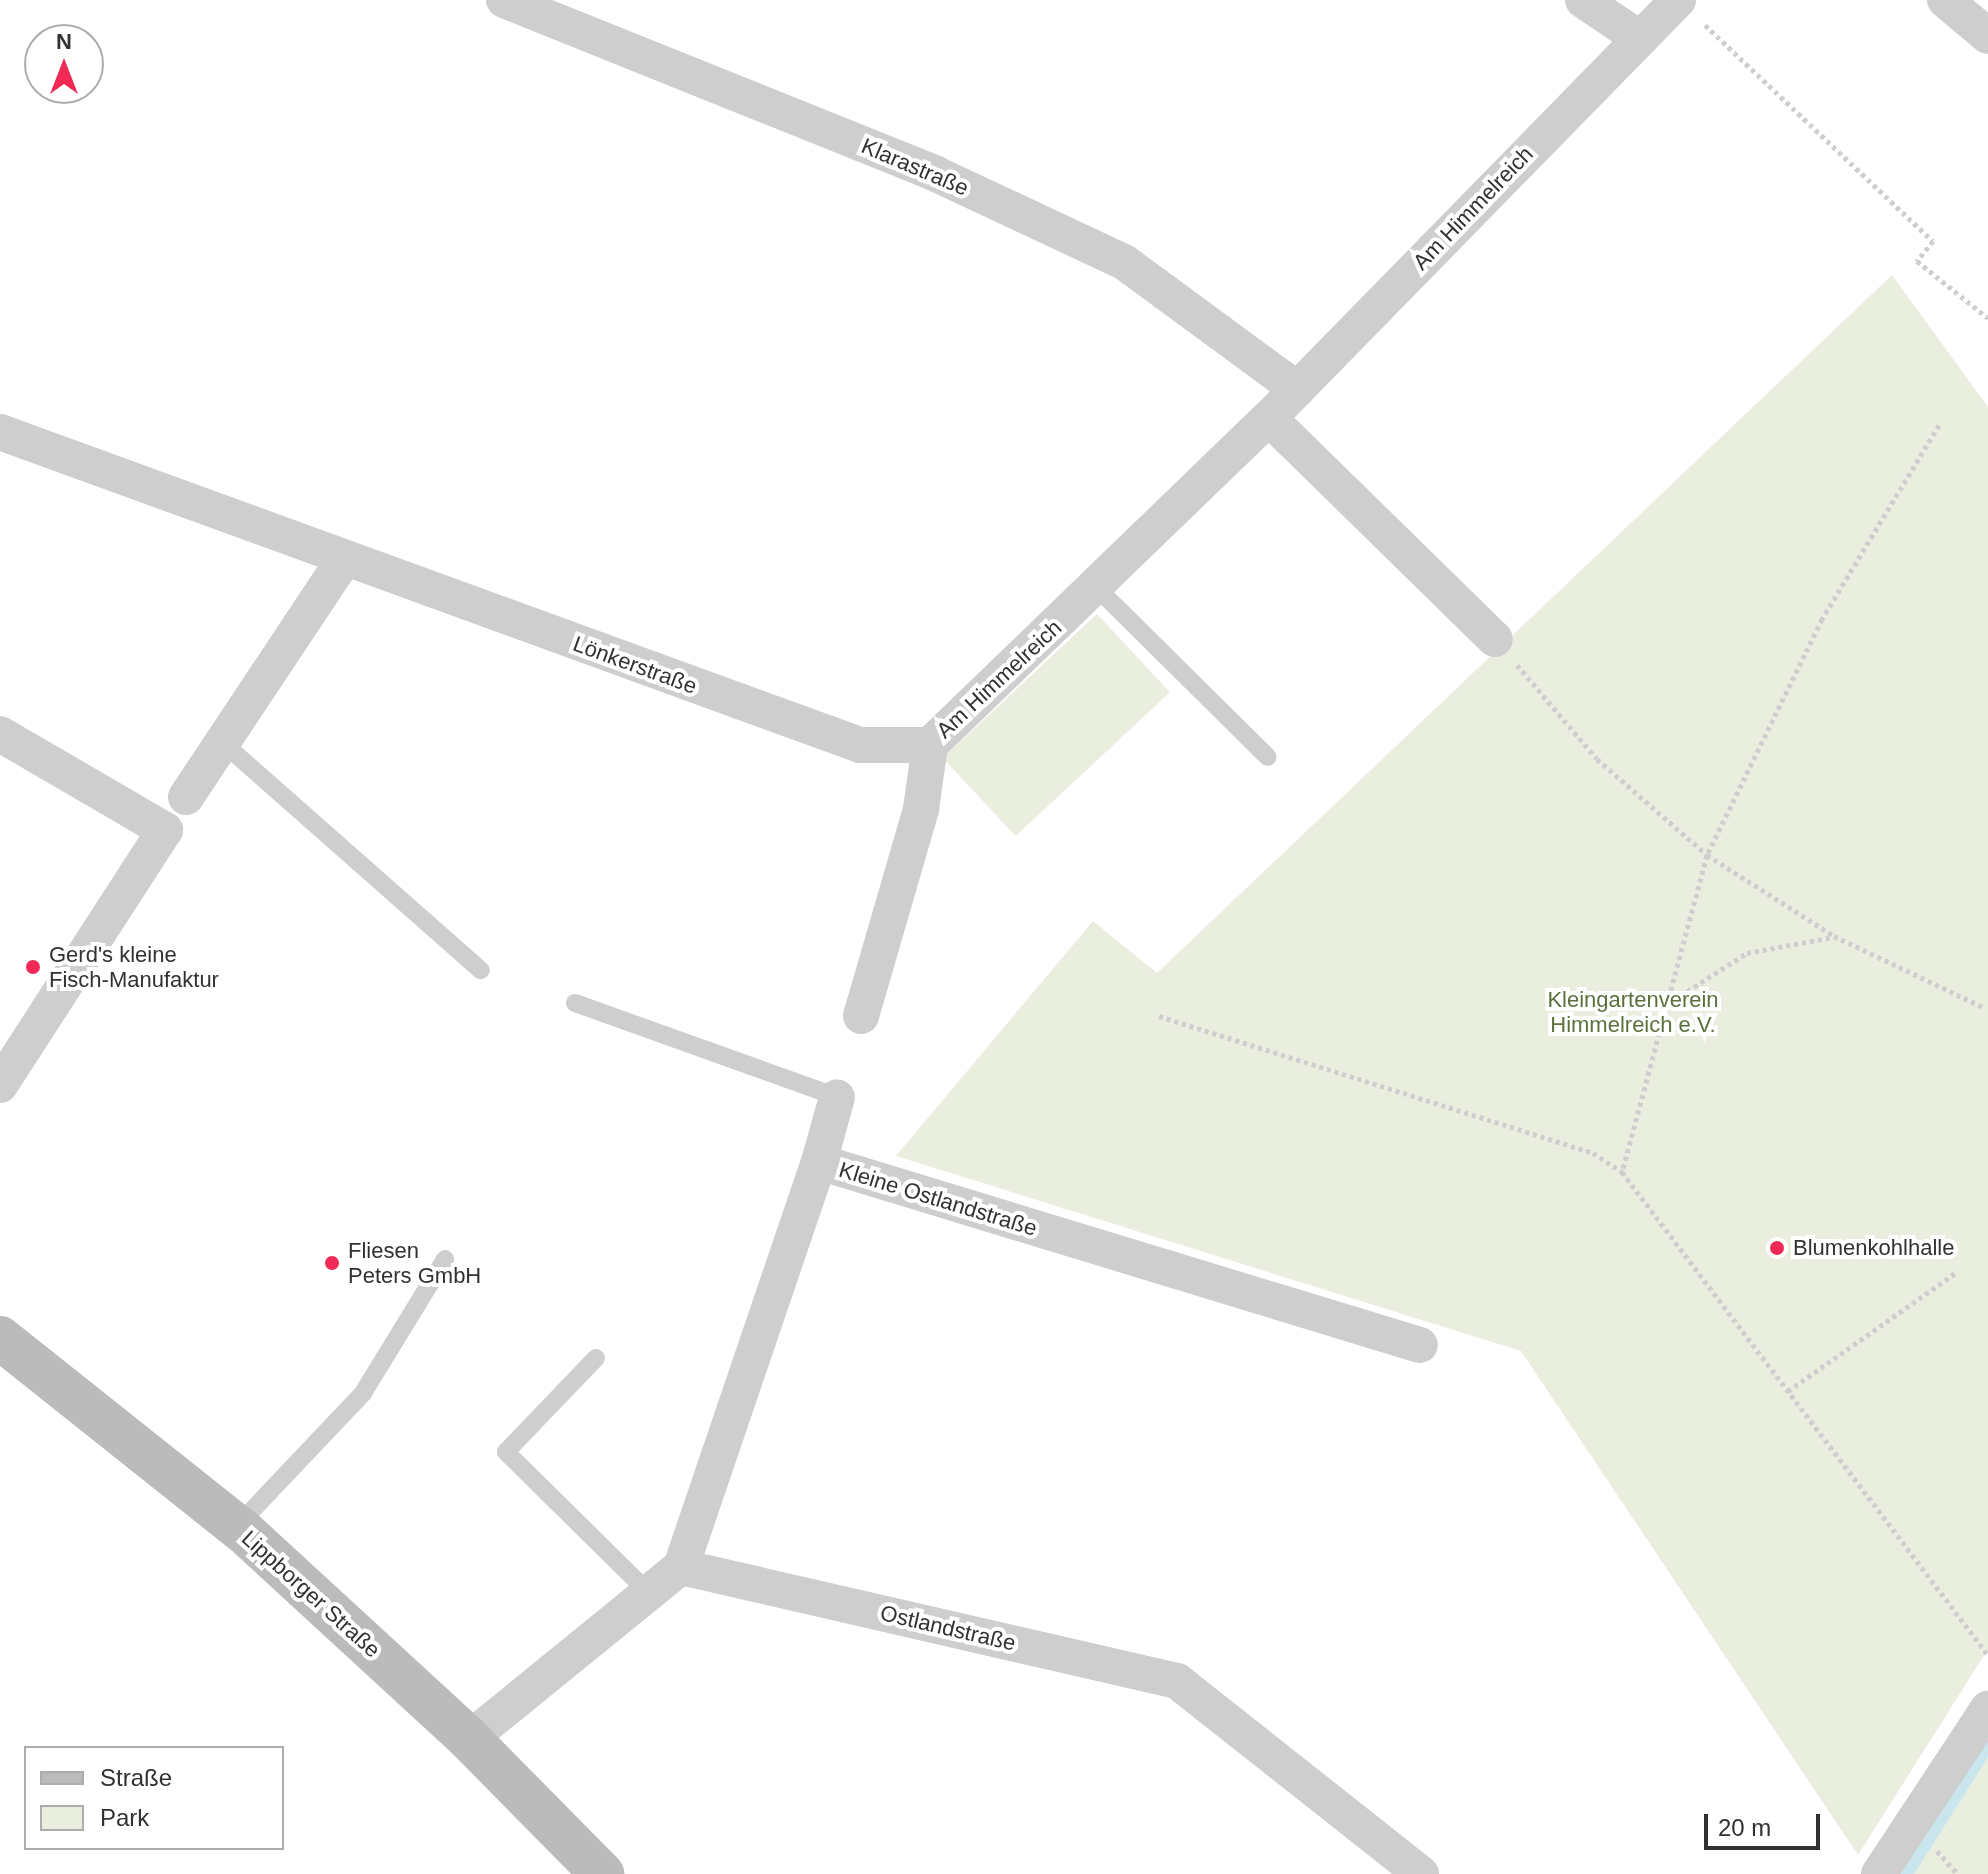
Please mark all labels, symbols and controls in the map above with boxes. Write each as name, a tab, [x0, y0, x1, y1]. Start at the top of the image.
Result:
north arrow	[24, 24, 104, 104]
text: N	[56, 29, 72, 54]
street label: Klarastraße	[858, 133, 972, 201]
street label: Am Himmelreich	[1407, 141, 1539, 275]
street label: Am Himmelreich	[931, 614, 1067, 744]
street label: Lönkerstraße	[570, 630, 700, 700]
place label: Gerd's kleine Fisch-Manufaktur	[49, 941, 219, 992]
marker: Gerd's kleine Fisch-Manufaktur	[24, 958, 42, 976]
park label: Kleingartenverein Himmelreich e.V.	[1547, 986, 1719, 1038]
street label: Kleine Ostlandstraße	[836, 1156, 1040, 1242]
place label: Blumenkohlhalle	[1793, 1235, 1954, 1261]
place label: Fliesen Peters GmbH	[348, 1237, 481, 1288]
marker: Blumenkohlhalle	[1768, 1239, 1786, 1257]
marker: Fliesen Peters GmbH	[323, 1254, 341, 1272]
street label: Lippborger Straße	[236, 1525, 386, 1663]
street label: Ostlandstraße	[878, 1600, 1018, 1656]
legend	[24, 1746, 284, 1850]
text: Straße	[100, 1764, 172, 1791]
scale bar	[1708, 1798, 1824, 1848]
text: Park	[100, 1804, 149, 1831]
text: 20 m	[1718, 1814, 1771, 1841]

